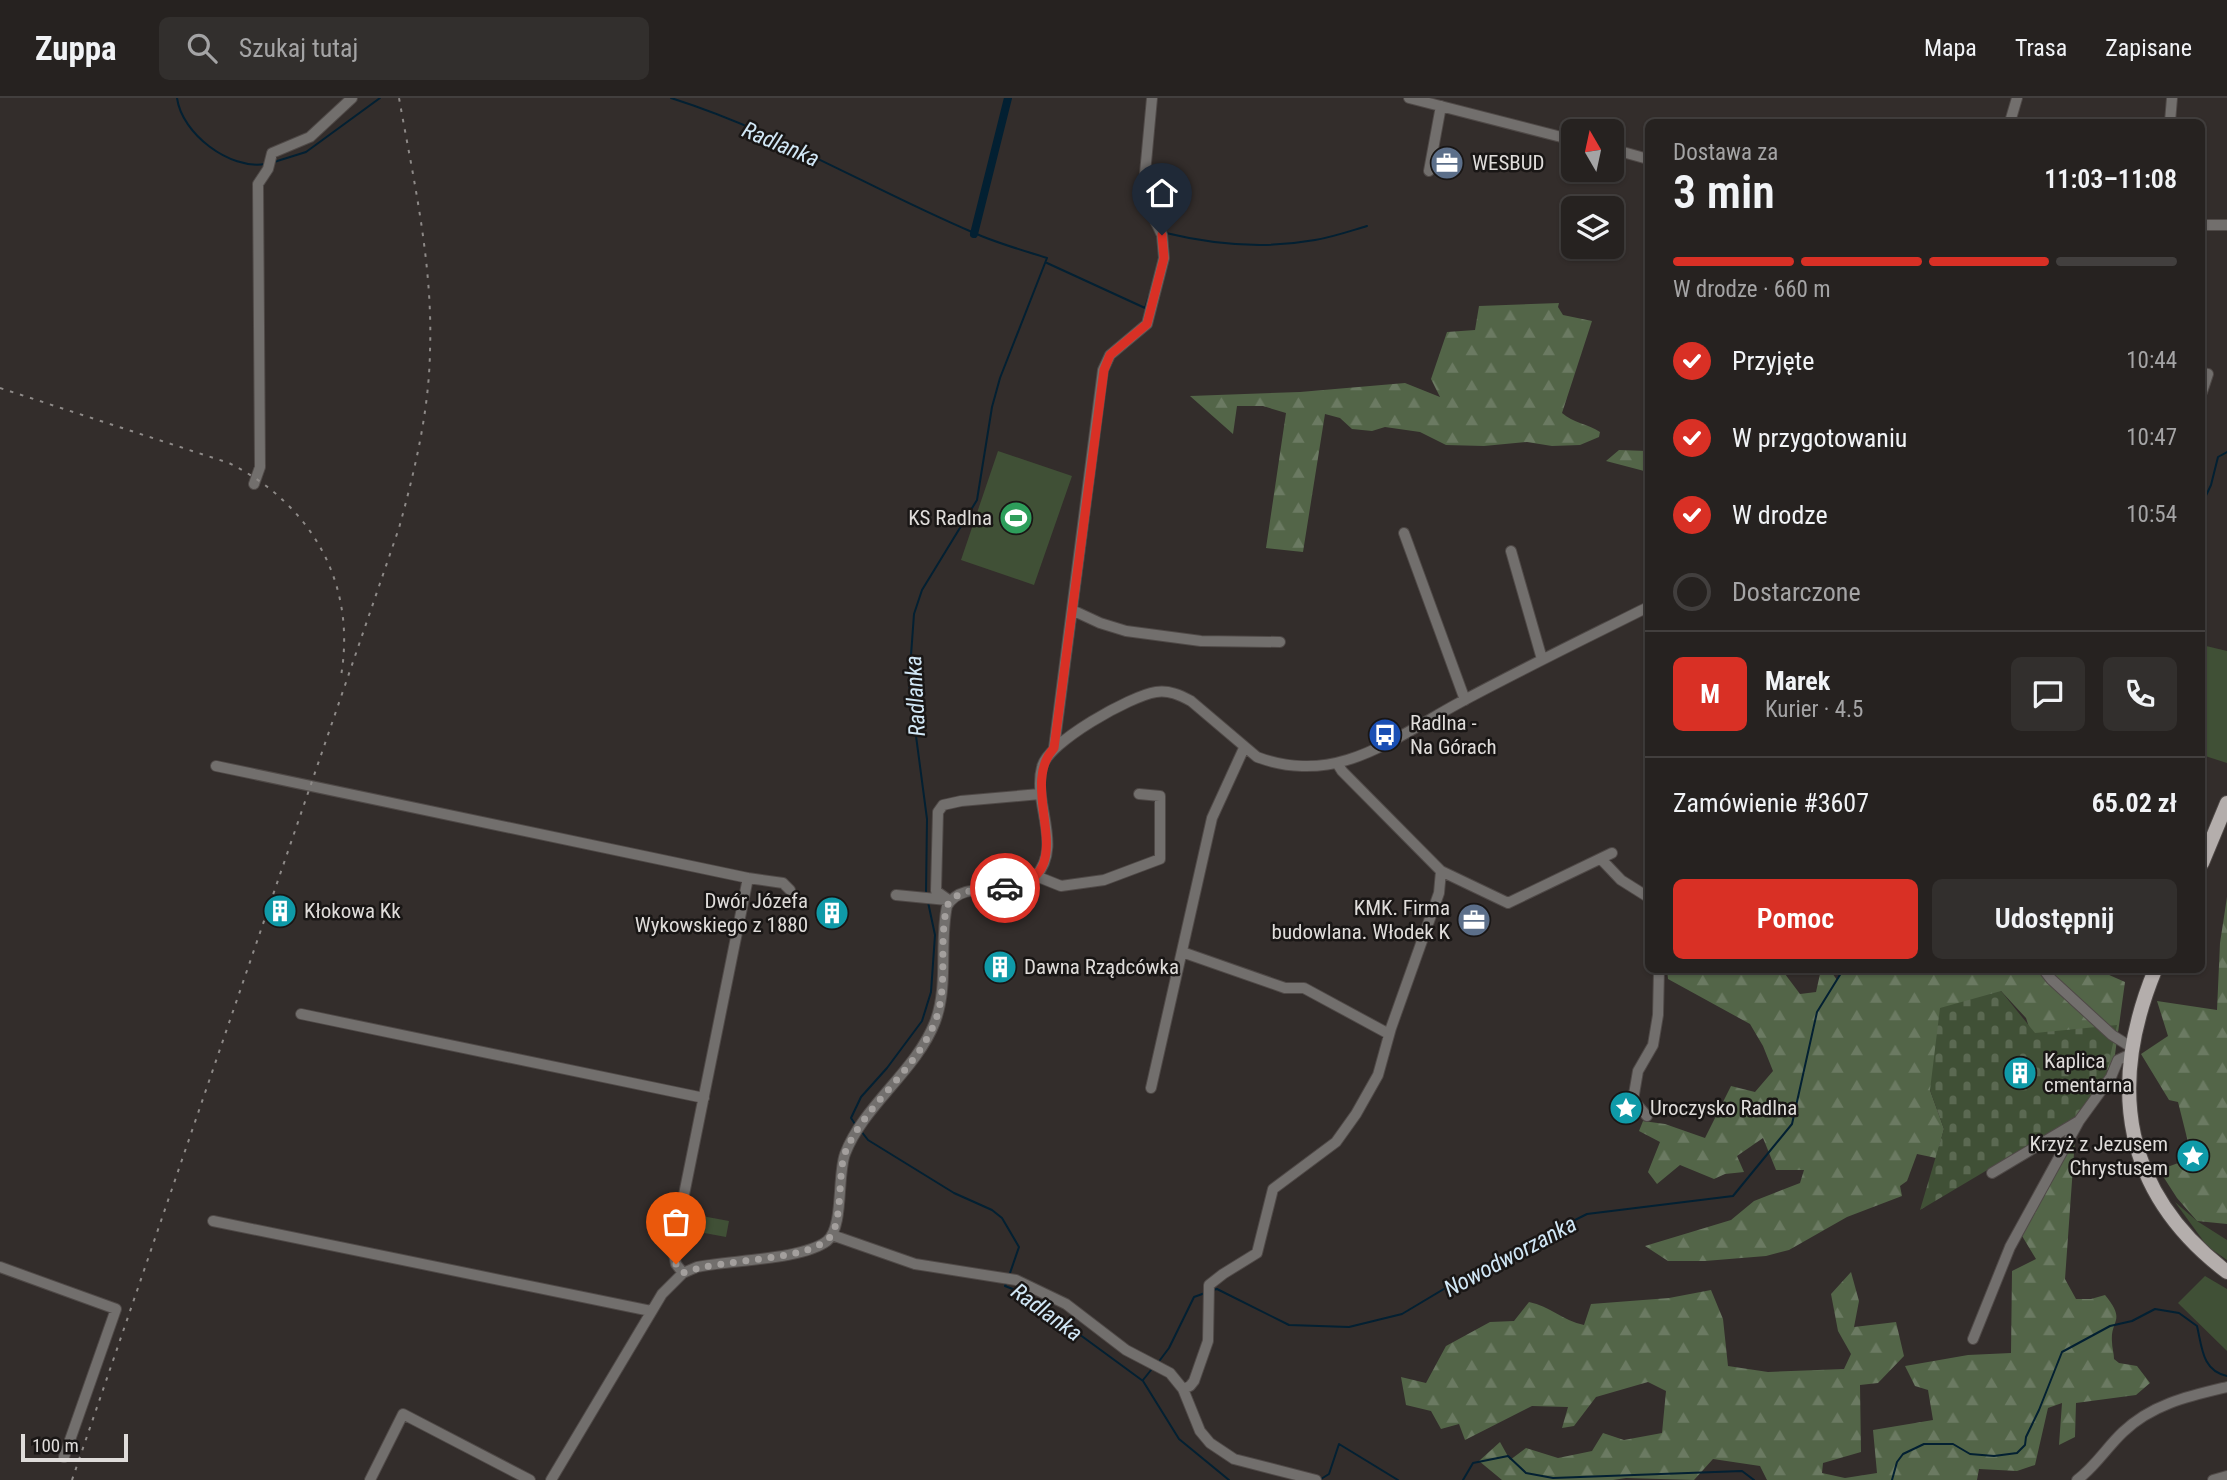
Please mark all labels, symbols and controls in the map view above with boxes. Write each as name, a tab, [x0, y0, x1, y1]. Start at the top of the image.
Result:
search box	[159, 17, 649, 80]
text: Zuppa	[35, 29, 117, 68]
icon: search	[183, 29, 221, 67]
text: Szukaj tutaj	[239, 33, 358, 63]
text: Mapa	[1924, 34, 1977, 62]
text: Trasa	[2015, 34, 2067, 62]
text: Zapisane	[2105, 34, 2192, 62]
water label: Radlanka	[738, 116, 823, 173]
north arrow	[1561, 119, 1624, 182]
map controls	[1561, 119, 1624, 259]
text: Dostawa za	[1673, 139, 1778, 166]
office icon: WESBUD	[1428, 144, 1466, 182]
place label: WESBUD	[1472, 151, 1545, 175]
pin	[1132, 163, 1192, 235]
text: 11:03–11:08	[2044, 164, 2177, 194]
text: 3 min	[1673, 165, 1775, 219]
icon: home	[1143, 174, 1181, 212]
button: layers	[1561, 196, 1624, 259]
text: W drodze · 660 m	[1673, 276, 1830, 303]
icon: check	[1673, 342, 1711, 380]
text: Przyjęte	[1732, 346, 1814, 376]
text: 10:44	[2126, 347, 2177, 374]
icon: check	[1673, 419, 1711, 457]
text: W przygotowaniu	[1732, 423, 1907, 453]
text: 10:47	[2126, 424, 2177, 451]
icon: check	[1673, 496, 1711, 534]
sports icon: KS Radlna	[997, 499, 1035, 537]
text: W drodze	[1732, 500, 1828, 530]
text: 10:54	[2126, 501, 2177, 528]
place label: KS Radlna	[908, 506, 992, 530]
text: Dostarczone	[1732, 577, 1861, 607]
water label: Radlanka	[900, 655, 931, 737]
button: chat	[2011, 657, 2085, 731]
button: phone	[2103, 657, 2177, 731]
text: Marek	[1765, 666, 1830, 696]
text: M	[1700, 679, 1720, 709]
text: Kurier · 4.5	[1765, 696, 1863, 723]
place label: Radlna - Na Górach	[1410, 711, 1497, 759]
bus stop icon: Radlna - Na Górach	[1366, 716, 1404, 754]
text: Zamówienie #3607	[1673, 788, 1869, 818]
text: 65.02 zł	[2092, 788, 2177, 818]
courier	[970, 853, 1040, 923]
icon: car	[986, 869, 1024, 907]
button: Pomoc	[1673, 879, 1918, 959]
button: Udostępnij	[1932, 879, 2177, 959]
place label: Dwór Józefa Wykowskiego z 1880	[635, 889, 808, 937]
building icon: Kłokowa Kk	[261, 892, 299, 930]
building icon: Dwór Józefa Wykowskiego z 1880	[813, 894, 851, 932]
place label: KMK. Firma budowlana. Włodek K	[1272, 896, 1451, 944]
place label: Kłokowa Kk	[304, 899, 401, 923]
office icon: KMK. Firma budowlana. Włodek K	[1455, 901, 1493, 939]
building icon: Dawna Rządcówka	[981, 948, 1019, 986]
place label: Dawna Rządcówka	[1024, 955, 1179, 979]
place label: Kaplica cmentarna	[2044, 1049, 2132, 1097]
building icon: Kaplica cmentarna	[2001, 1054, 2039, 1092]
place icon: Uroczysko Radlna	[1607, 1089, 1645, 1127]
place label: Uroczysko Radlna	[1650, 1096, 1797, 1120]
place label: Krzyż z Jezusem Chrystusem	[2030, 1132, 2168, 1180]
place icon: Krzyż z Jezusem Chrystusem	[2174, 1137, 2212, 1175]
pin	[646, 1192, 706, 1264]
icon: bag	[657, 1203, 695, 1241]
water label: Nowodworzanka	[1439, 1210, 1581, 1303]
water label: Radlanka	[1006, 1278, 1087, 1347]
scale bar	[21, 1431, 128, 1463]
text: 100 m	[32, 1434, 79, 1457]

